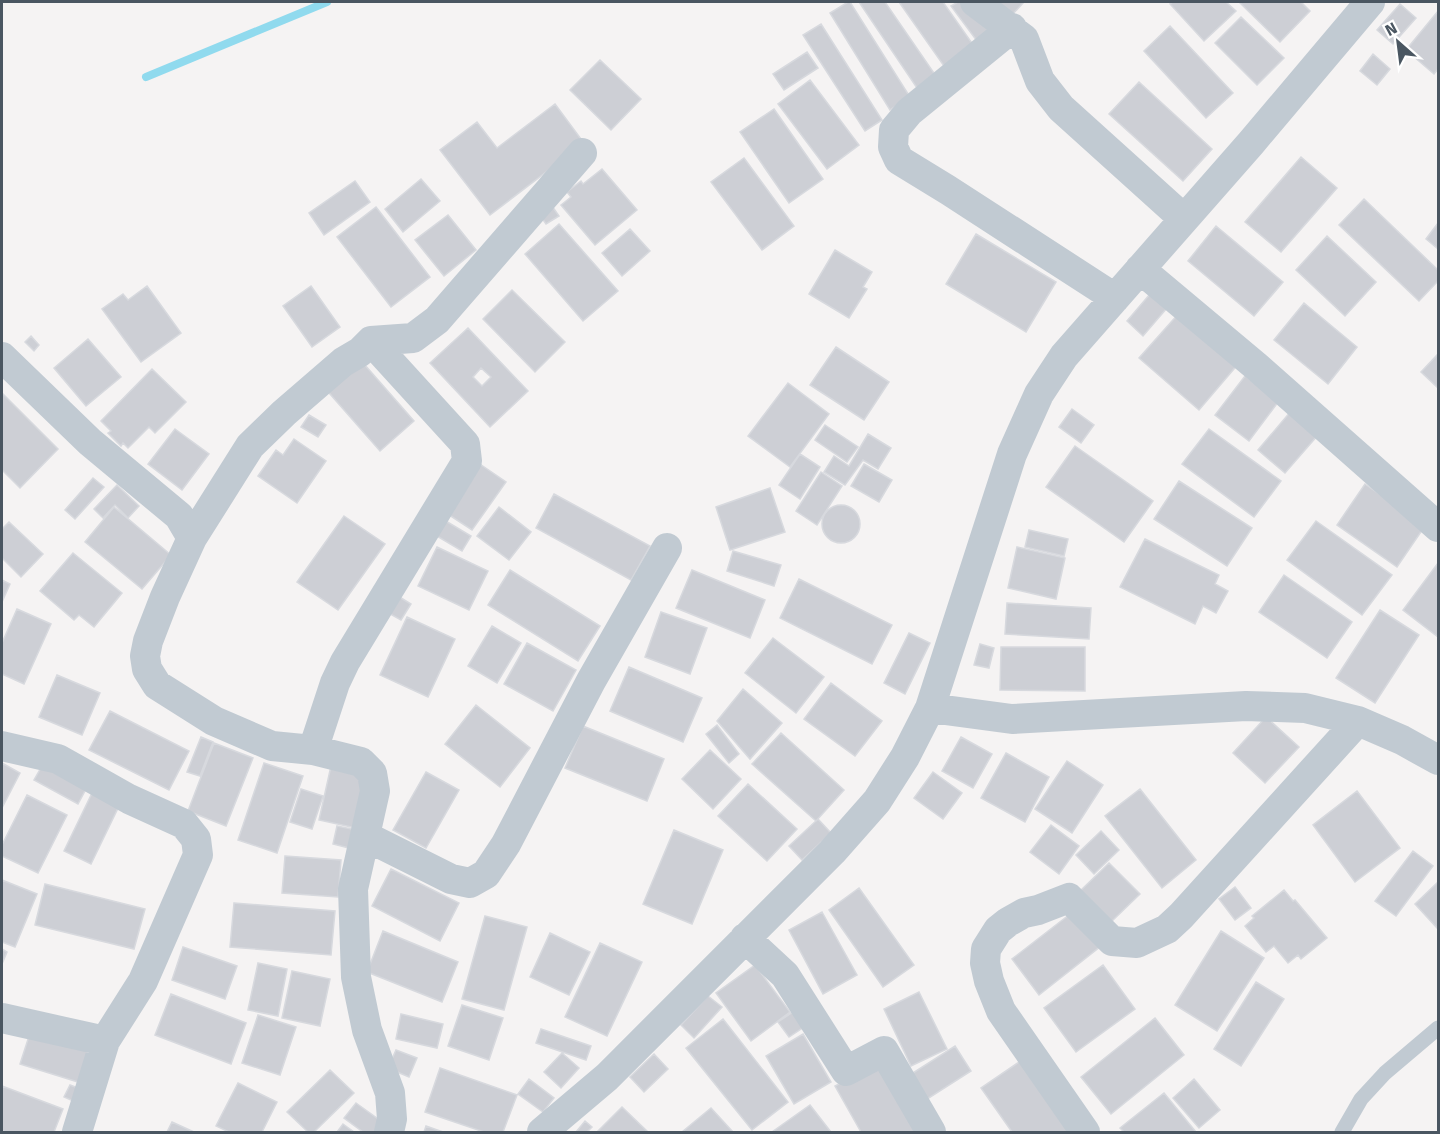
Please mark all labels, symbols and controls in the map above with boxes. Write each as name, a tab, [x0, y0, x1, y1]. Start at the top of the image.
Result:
north arrow	[1368, 12, 1428, 72]
text: N	[1382, 18, 1400, 40]

